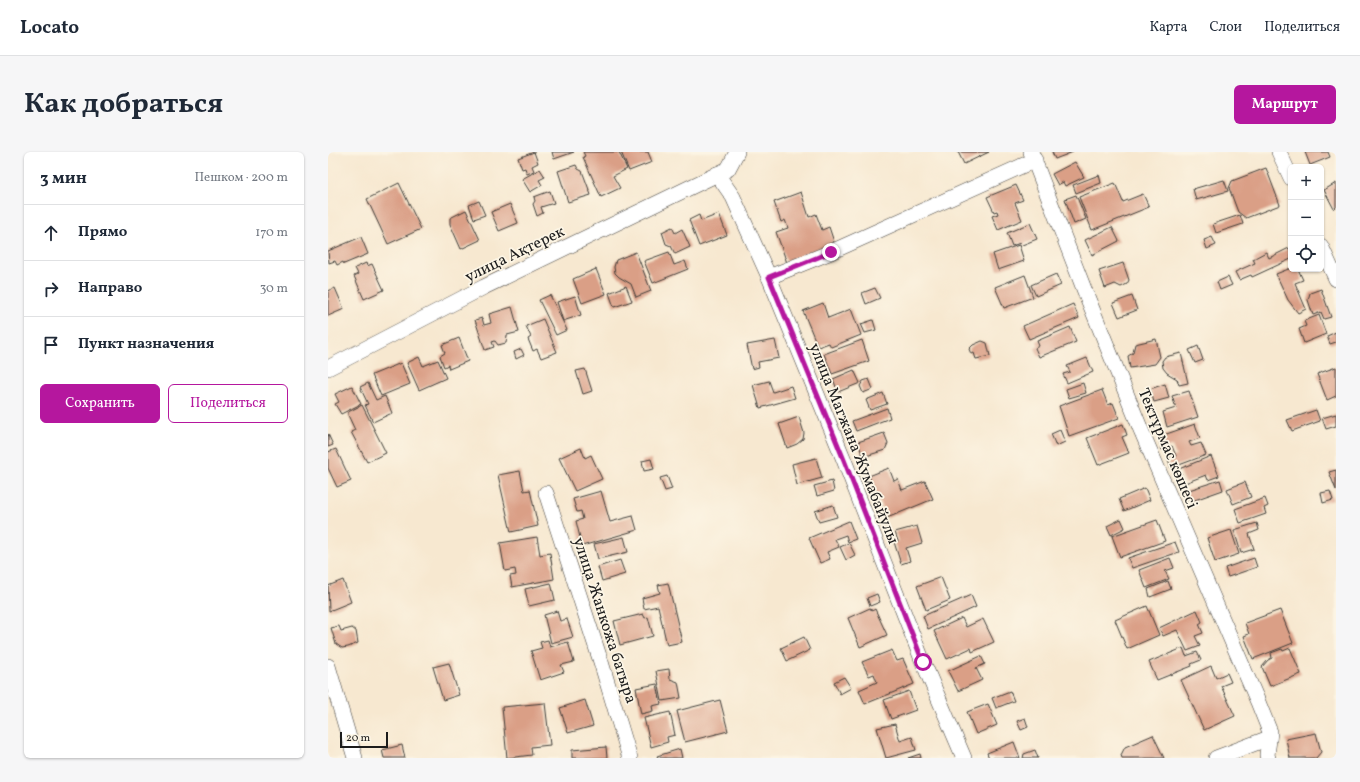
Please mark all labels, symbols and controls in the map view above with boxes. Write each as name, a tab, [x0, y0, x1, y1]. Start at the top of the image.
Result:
text: Locato	[20, 15, 79, 41]
text: Карта	[1149, 18, 1187, 37]
text: Слои	[1209, 18, 1242, 37]
text: Поделиться	[1264, 18, 1340, 37]
text: Как добраться	[24, 85, 223, 124]
button: Маршрут	[1234, 85, 1336, 124]
map controls	[1288, 164, 1324, 272]
button: +	[1288, 164, 1324, 200]
text: 3 мин	[40, 167, 87, 190]
text: Пешком · 200 m	[194, 169, 288, 187]
button: −	[1288, 200, 1324, 236]
street label: улица Ақтерек	[461, 221, 569, 288]
icon: ahead	[40, 222, 62, 244]
text: Прямо	[78, 222, 127, 243]
text: 170 m	[255, 224, 288, 242]
button: locate	[1288, 236, 1324, 272]
route end	[822, 243, 840, 261]
icon: right	[40, 278, 62, 300]
text: Направо	[78, 278, 142, 299]
text: 30 m	[260, 280, 288, 298]
icon: arrive	[40, 334, 62, 356]
text: Пункт назначения	[78, 334, 214, 355]
street label: улица Магжана Жумабайулы	[803, 340, 904, 548]
button: Сохранить	[40, 384, 160, 423]
button: Поделиться	[168, 384, 288, 423]
street label: Тектұрмас көшесі	[1132, 385, 1202, 512]
street label: улица Жанкожа батыра	[567, 535, 641, 707]
route start	[914, 653, 932, 671]
scale bar	[340, 730, 388, 749]
text: 20 m	[346, 731, 370, 746]

